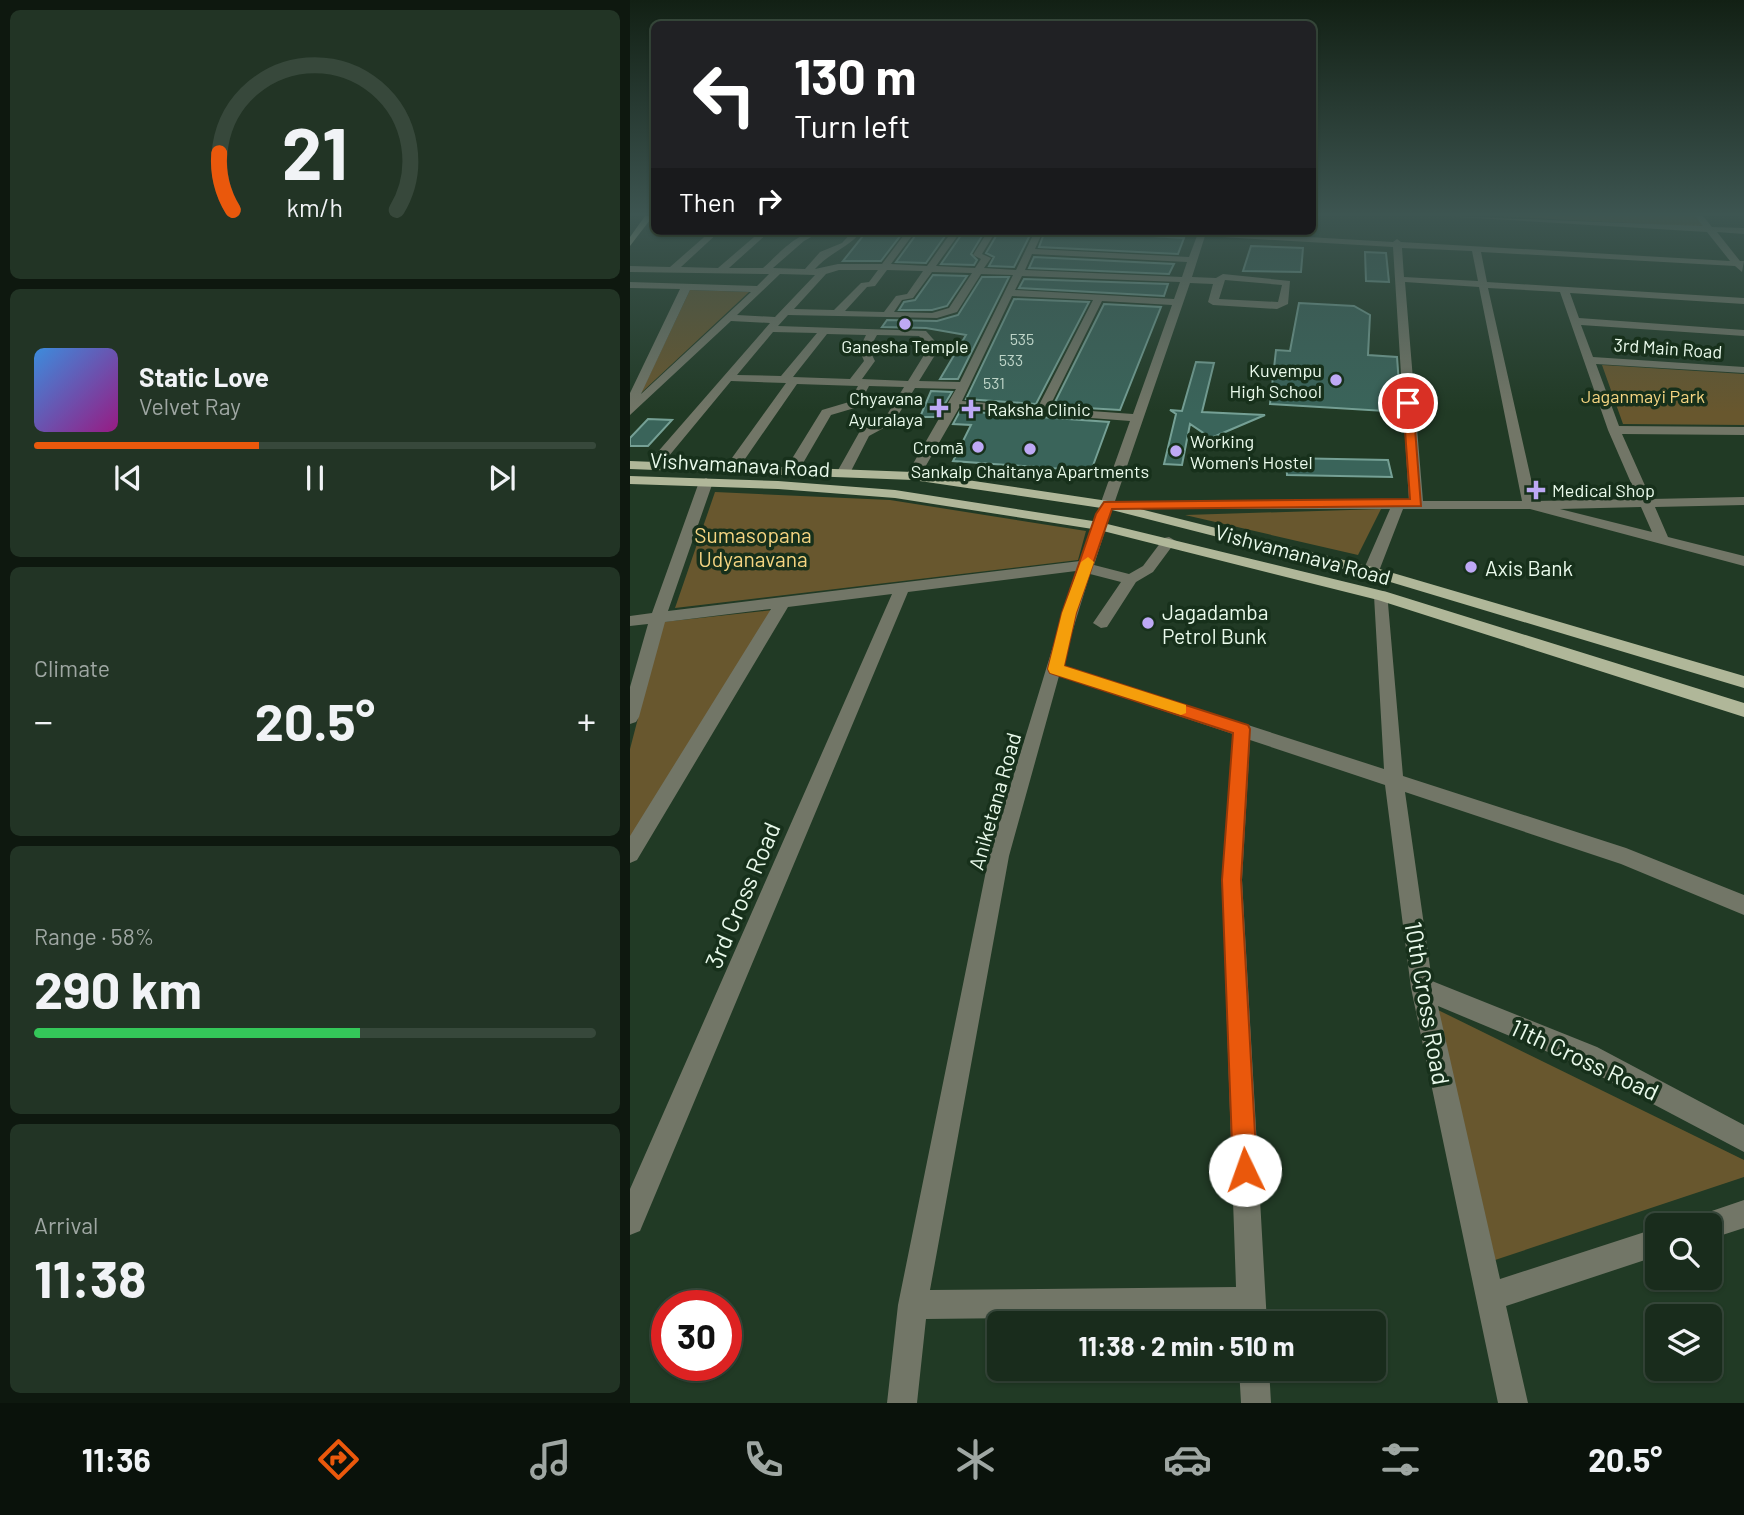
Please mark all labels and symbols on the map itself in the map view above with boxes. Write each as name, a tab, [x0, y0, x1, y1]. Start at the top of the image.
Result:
marker: Ganesha Temple	[897, 316, 913, 332]
house number: 535	[1010, 329, 1034, 348]
street label: 3rd Main Road	[1613, 333, 1723, 363]
place label: Ganesha Temple	[841, 335, 969, 357]
house number: 533	[999, 350, 1023, 369]
place label: Kuvempu High School	[1229, 359, 1322, 402]
marker: Kuvempu High School	[1328, 372, 1344, 388]
house number: 531	[983, 373, 1005, 392]
pin	[1378, 373, 1438, 433]
park label: Jaganmayi Park	[1581, 385, 1705, 407]
place label: Chyavana Ayuralaya	[848, 387, 923, 430]
marker: Chyavana Ayuralaya	[929, 398, 949, 418]
place label: Raksha Clinic	[987, 398, 1091, 420]
marker: Raksha Clinic	[961, 399, 981, 419]
place label: Working Women's Hostel	[1190, 430, 1313, 473]
place label: Cromā	[913, 436, 964, 458]
marker: Cromā	[970, 439, 986, 455]
marker: Sankalp Chaitanya Apartments	[1022, 441, 1038, 457]
marker: Working Women's Hostel	[1168, 443, 1184, 459]
street label: Vishvamanava Road	[649, 447, 831, 481]
place label: Sankalp Chaitanya Apartments	[911, 460, 1149, 482]
place label: Medical Shop	[1552, 479, 1655, 501]
marker: Medical Shop	[1526, 480, 1546, 500]
street label: Vishvamanava Road	[1213, 519, 1393, 589]
park label: Sumasopana Udyanavana	[694, 522, 812, 571]
place label: Axis Bank	[1485, 555, 1573, 580]
marker: Axis Bank	[1463, 559, 1479, 575]
place label: Jagadamba Petrol Bunk	[1162, 599, 1269, 648]
marker: Jagadamba Petrol Bunk	[1140, 615, 1156, 631]
street label: Aniketana Road	[962, 729, 1026, 873]
street label: 3rd Cross Road	[698, 818, 786, 972]
street label: 10th Cross Road	[1399, 919, 1457, 1087]
street label: 11th Cross Road	[1506, 1012, 1664, 1106]
position arrow	[1208, 1133, 1282, 1207]
speed limit sign: 30	[651, 1290, 742, 1381]

